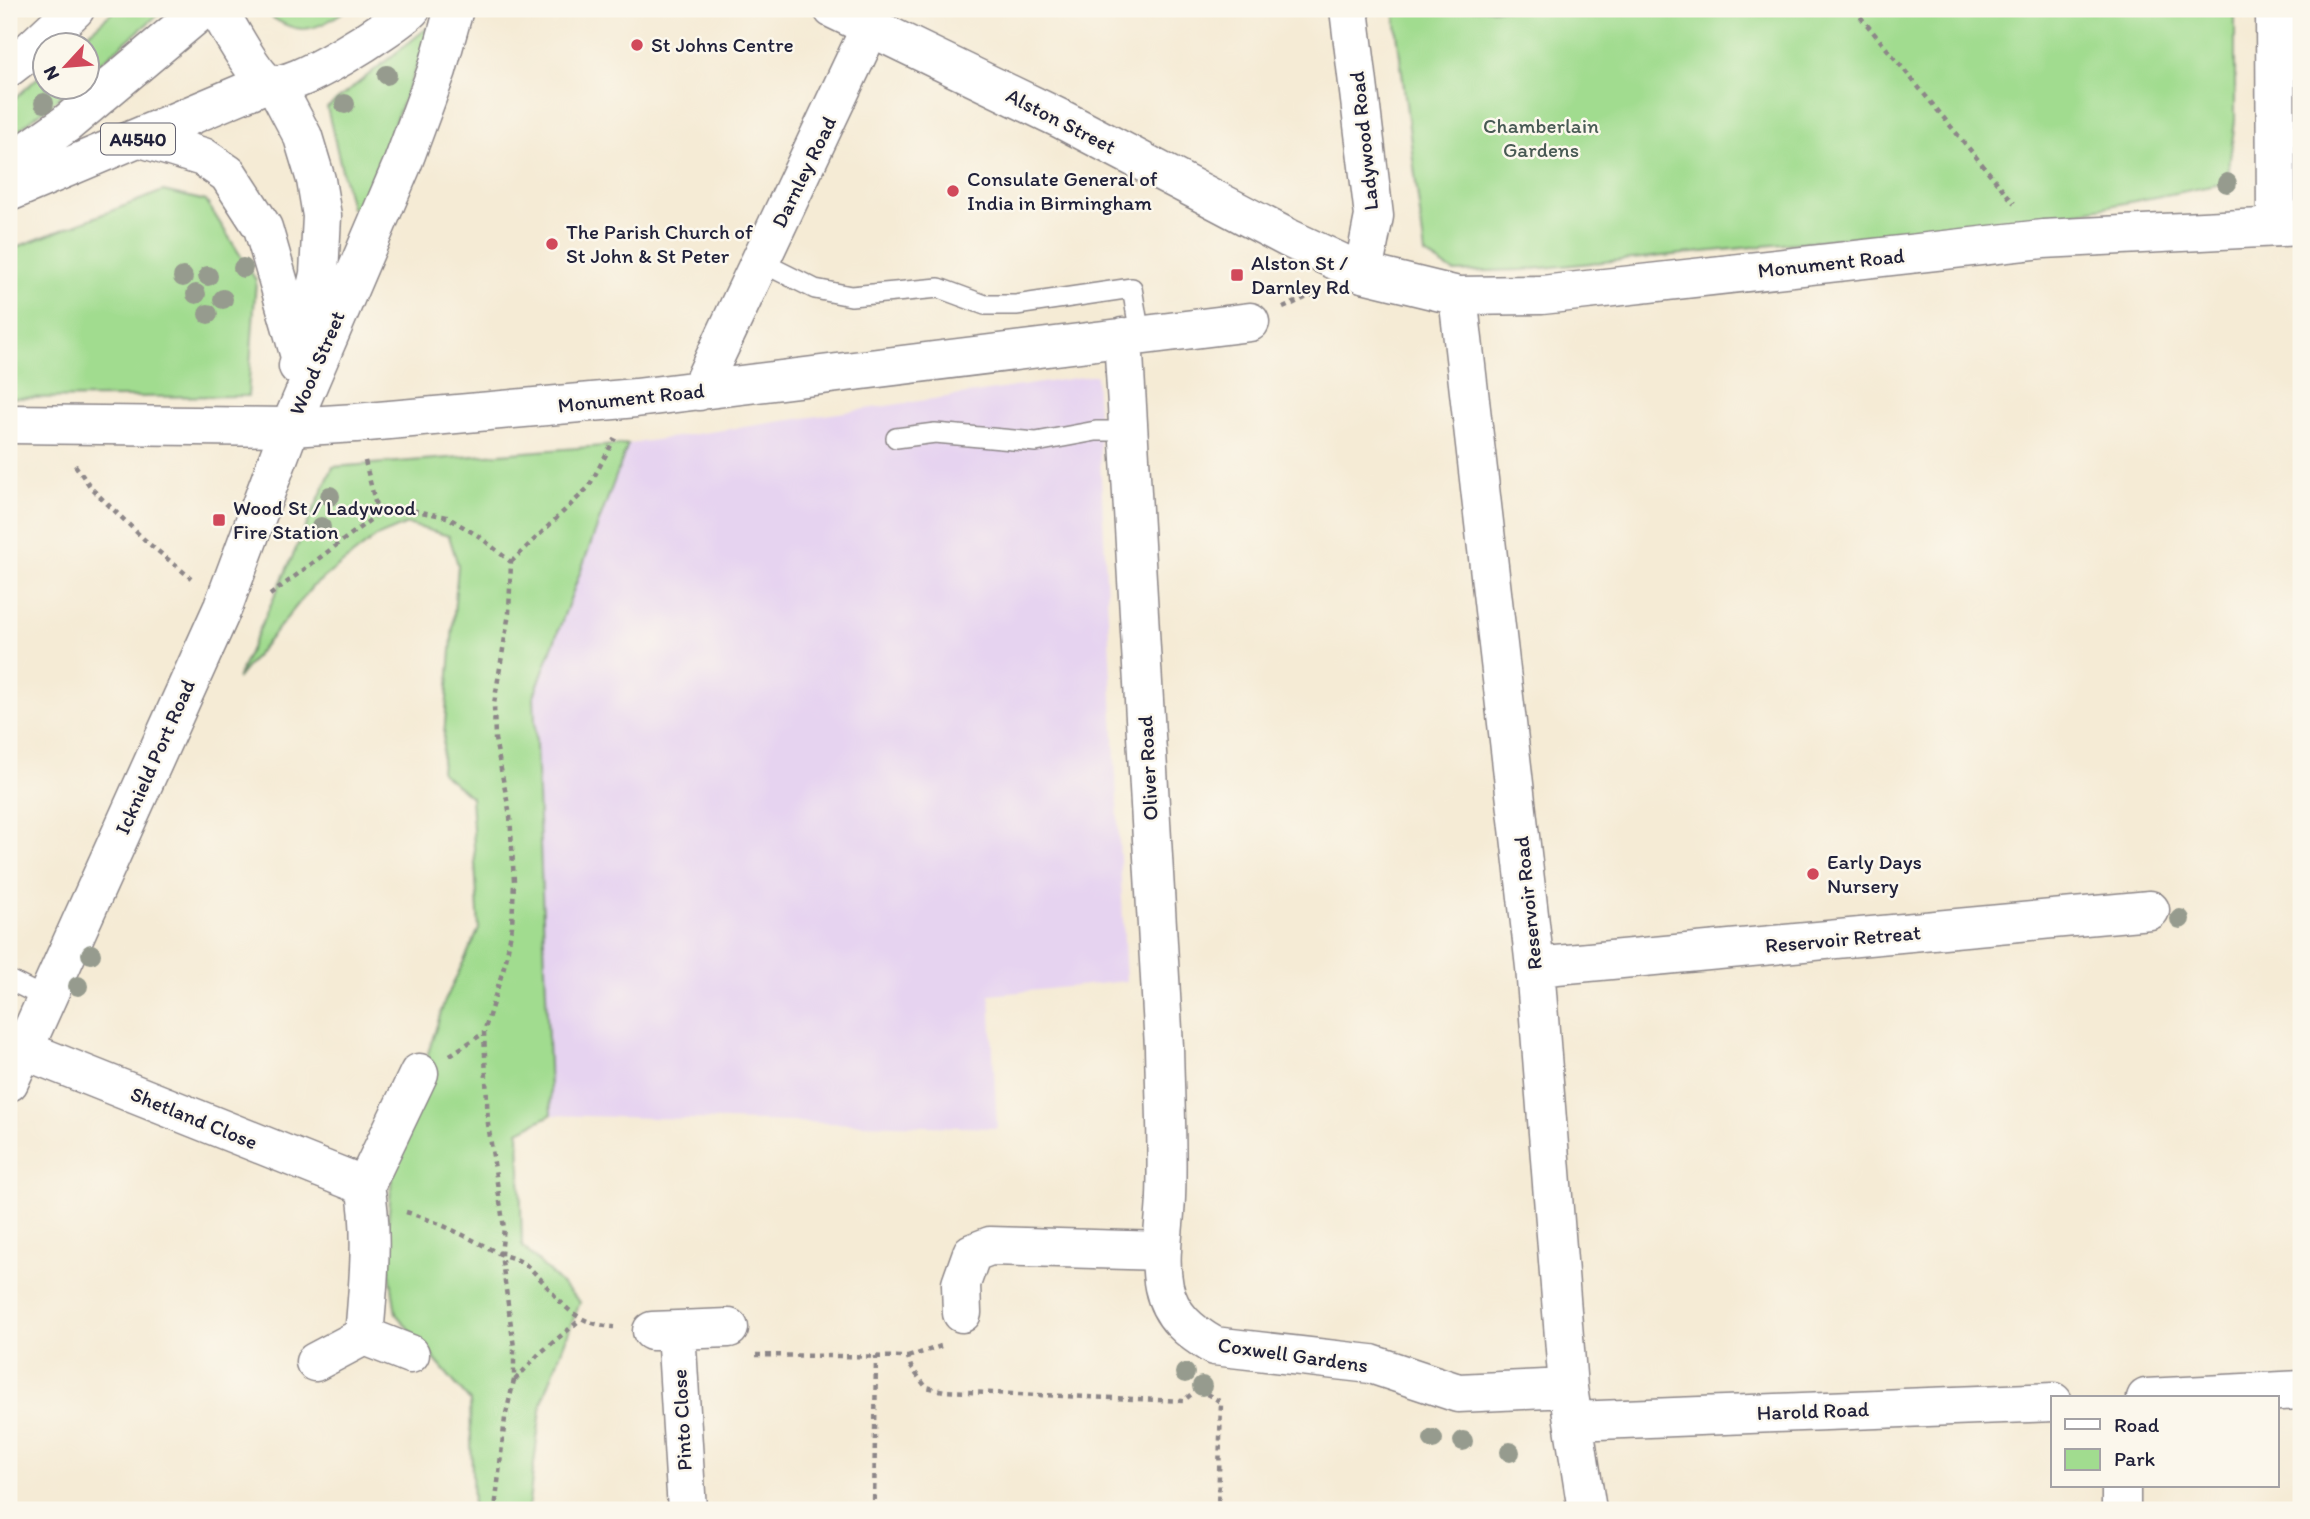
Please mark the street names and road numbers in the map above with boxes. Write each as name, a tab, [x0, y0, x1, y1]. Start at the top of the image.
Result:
street label: Ladywood Road	[1344, 70, 1383, 212]
street label: Alston Street	[1002, 82, 1120, 159]
street label: Darnley Road	[766, 112, 841, 231]
road number: A4540	[101, 124, 175, 154]
street label: Monument Road	[1757, 242, 1905, 283]
street label: Wood Street	[283, 307, 350, 419]
street label: Monument Road	[557, 377, 705, 418]
street label: Icknield Port Road	[109, 676, 200, 838]
street label: Oliver Road	[1132, 714, 1163, 821]
street label: Reservoir Road	[1508, 835, 1547, 971]
street label: Reservoir Retreat	[1764, 919, 1922, 958]
street label: Shetland Close	[127, 1081, 261, 1154]
street label: Coxwell Gardens	[1216, 1332, 1370, 1377]
street label: Pinto Close	[666, 1368, 697, 1472]
street label: Harold Road	[1756, 1396, 1870, 1425]

